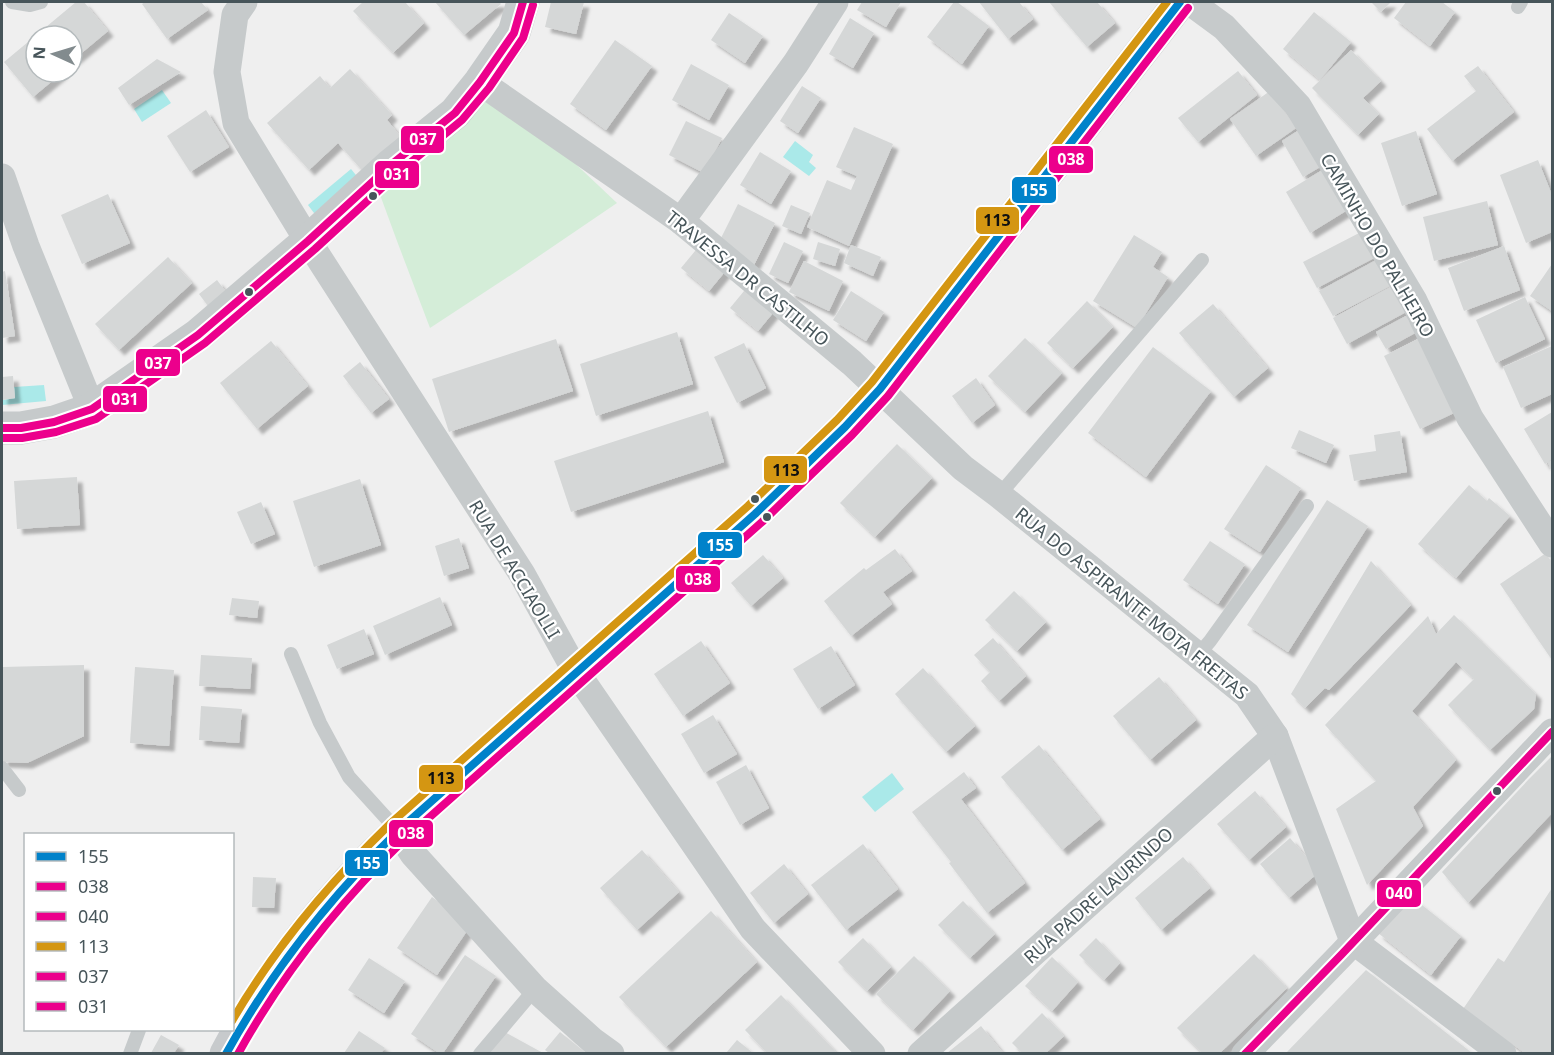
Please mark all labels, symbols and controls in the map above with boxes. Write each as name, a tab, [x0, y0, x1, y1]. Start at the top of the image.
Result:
north arrow	[24, 24, 84, 84]
text: N	[28, 46, 50, 60]
line badge: 037	[400, 125, 445, 154]
text: 037	[409, 128, 437, 150]
line badge: 038	[1048, 145, 1094, 174]
text: 038	[1057, 148, 1085, 170]
street label: CAMINHO DO PALHEIRO	[1315, 149, 1441, 341]
line badge: 031	[374, 160, 420, 189]
text: 031	[383, 163, 411, 185]
line badge: 155	[1011, 176, 1057, 204]
text: 155	[1020, 179, 1048, 201]
unlabelled marker	[367, 190, 379, 202]
street label: TRAVESSA DR CASTILHO	[661, 205, 835, 351]
line badge: 113	[975, 206, 1020, 235]
text: 113	[983, 209, 1011, 231]
unlabelled marker	[243, 286, 255, 298]
line badge: 037	[135, 348, 181, 377]
text: 037	[144, 352, 172, 374]
line badge: 031	[102, 385, 148, 413]
text: 031	[111, 388, 139, 410]
line badge: 113	[763, 455, 808, 484]
text: 113	[772, 459, 800, 481]
unlabelled marker	[749, 493, 761, 505]
street label: RUA DE ACCIAOLLI	[464, 495, 566, 643]
street label: RUA DO ASPIRANTE MOTA FREITAS	[1010, 501, 1254, 705]
unlabelled marker	[761, 511, 773, 523]
line badge: 155	[697, 531, 743, 559]
text: 155	[706, 534, 734, 556]
line badge: 038	[675, 565, 721, 593]
text: 038	[684, 568, 712, 590]
line badge: 113	[418, 764, 464, 793]
text: 113	[427, 767, 455, 789]
unlabelled marker	[1491, 785, 1503, 797]
line badge: 038	[388, 819, 434, 848]
street label: RUA PADRE LAURINDO	[1018, 821, 1178, 969]
text: 038	[397, 822, 425, 844]
legend	[24, 833, 234, 1031]
text: 155	[78, 844, 109, 868]
line badge: 155	[344, 849, 389, 877]
text: 155	[353, 852, 381, 874]
text: 038	[78, 874, 109, 898]
line badge: 040	[1376, 879, 1422, 908]
text: 040	[1385, 882, 1413, 904]
text: 040	[78, 904, 109, 928]
text: 113	[78, 934, 109, 958]
text: 037	[78, 964, 109, 988]
text: 031	[78, 994, 109, 1018]

